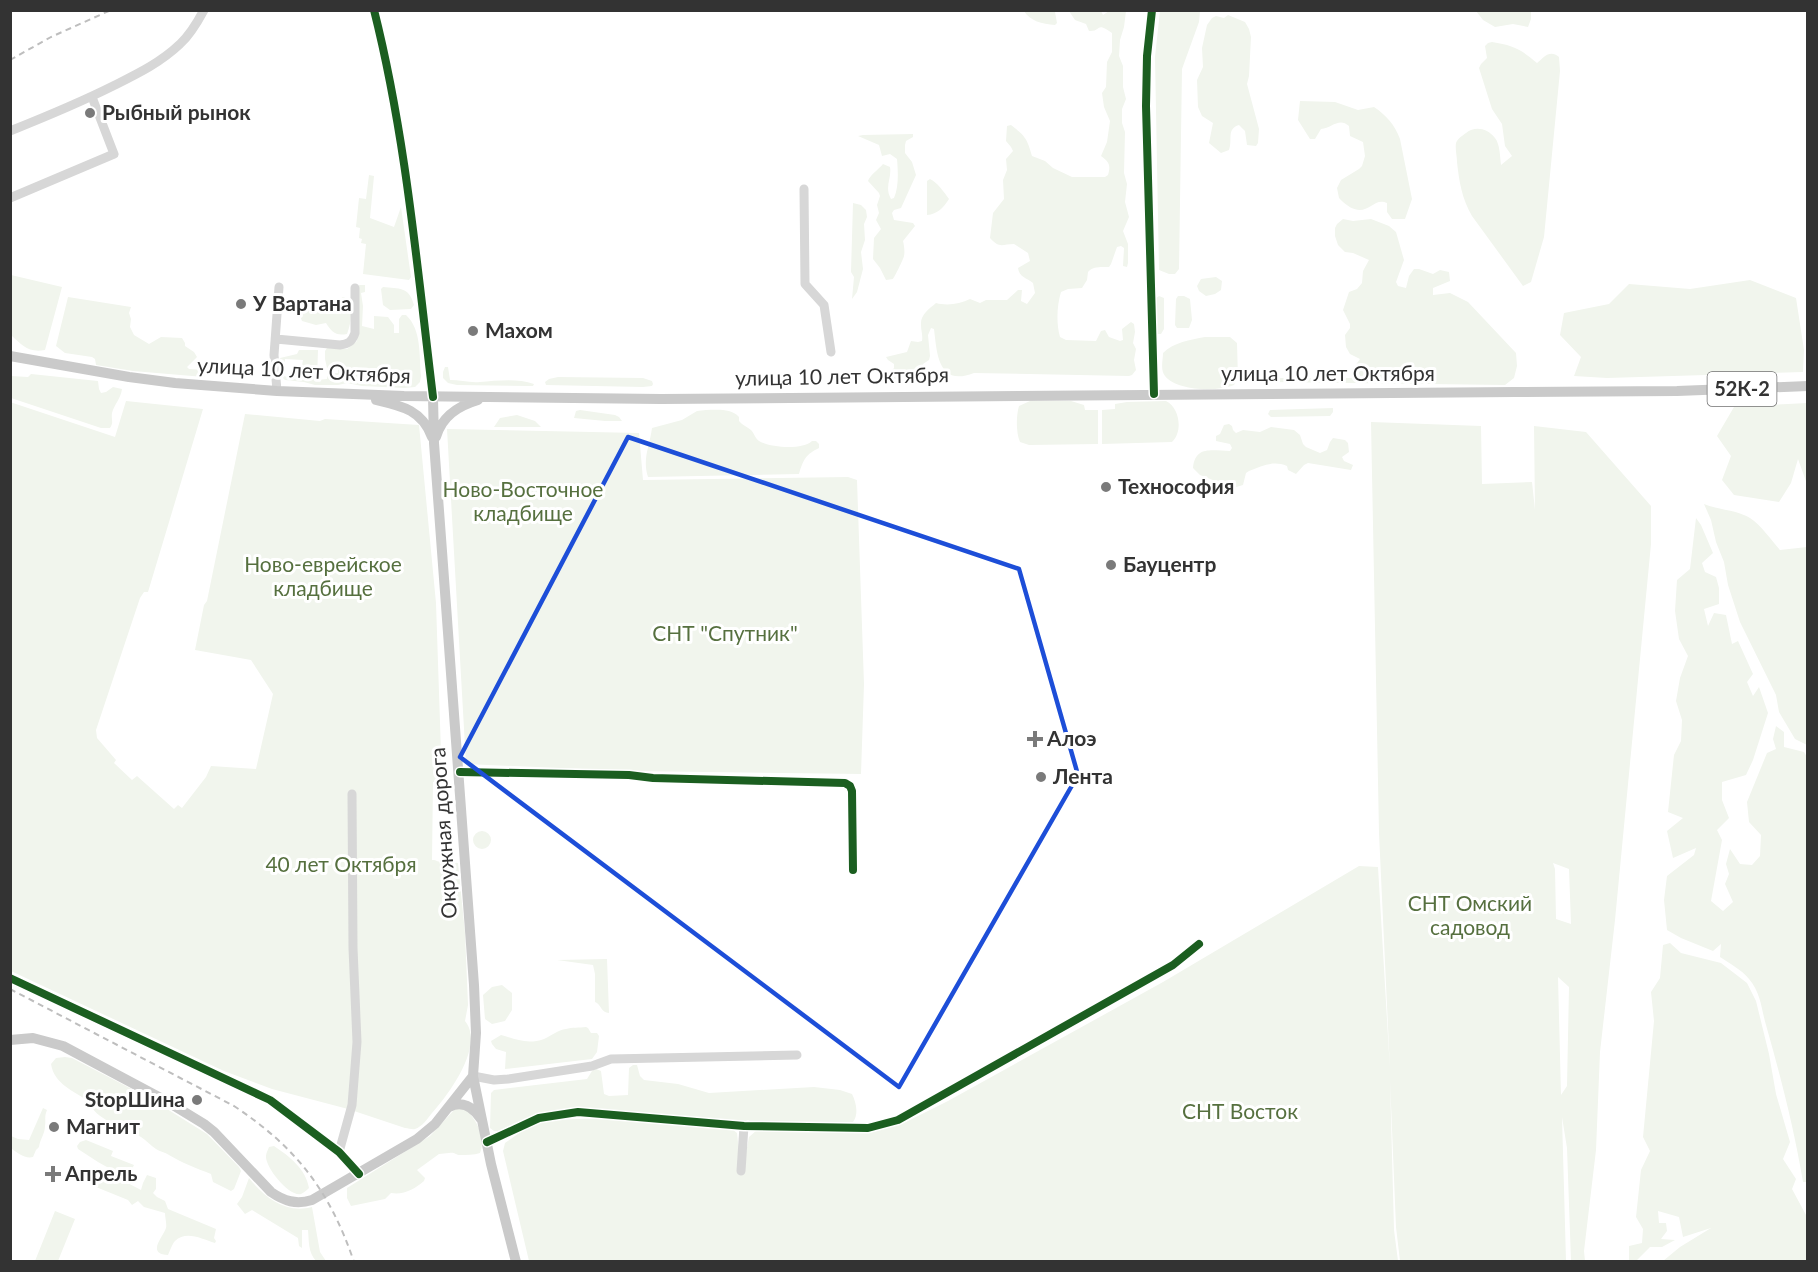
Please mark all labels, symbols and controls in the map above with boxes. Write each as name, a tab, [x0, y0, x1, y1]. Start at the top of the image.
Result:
place label: Рыбный рынок	[102, 99, 251, 124]
marker: Рыбный рынок	[83, 106, 97, 120]
place label: У Вартана	[252, 290, 352, 315]
marker: У Вартана	[234, 297, 248, 311]
place label: Махом	[485, 317, 553, 342]
marker: Махом	[466, 324, 480, 338]
street label: улица 10 лет Октября	[197, 351, 412, 388]
street label: улица 10 лет Октября	[1221, 360, 1435, 385]
street label: улица 10 лет Октября	[735, 361, 949, 390]
road number: 52К-2	[1708, 372, 1776, 406]
place label: Технософия	[1118, 473, 1234, 498]
park label: Ново-Восточное кладбище	[443, 476, 603, 525]
marker: Технософия	[1099, 480, 1113, 494]
park label: Ново-еврейское кладбище	[244, 551, 402, 600]
place label: Бауцентр	[1123, 551, 1216, 576]
marker: Бауцентр	[1104, 558, 1118, 572]
park label: СНТ "Спутник"	[652, 620, 798, 645]
place label: Алоэ	[1046, 725, 1096, 750]
marker: Алоэ	[1028, 732, 1042, 746]
street label: Окружная дорога	[424, 747, 461, 920]
place label: Лента	[1052, 763, 1113, 788]
marker: Лента	[1034, 770, 1048, 784]
park label: 40 лет Октября	[265, 851, 417, 876]
park label: СНТ Омский садовод	[1408, 890, 1532, 939]
place label: StopШина	[85, 1086, 185, 1111]
marker: StopШина	[190, 1093, 204, 1107]
park label: СНТ Восток	[1182, 1098, 1298, 1123]
place label: Магнит	[66, 1113, 140, 1138]
marker: Магнит	[47, 1120, 61, 1134]
place label: Апрель	[64, 1160, 137, 1185]
marker: Апрель	[46, 1167, 60, 1181]

